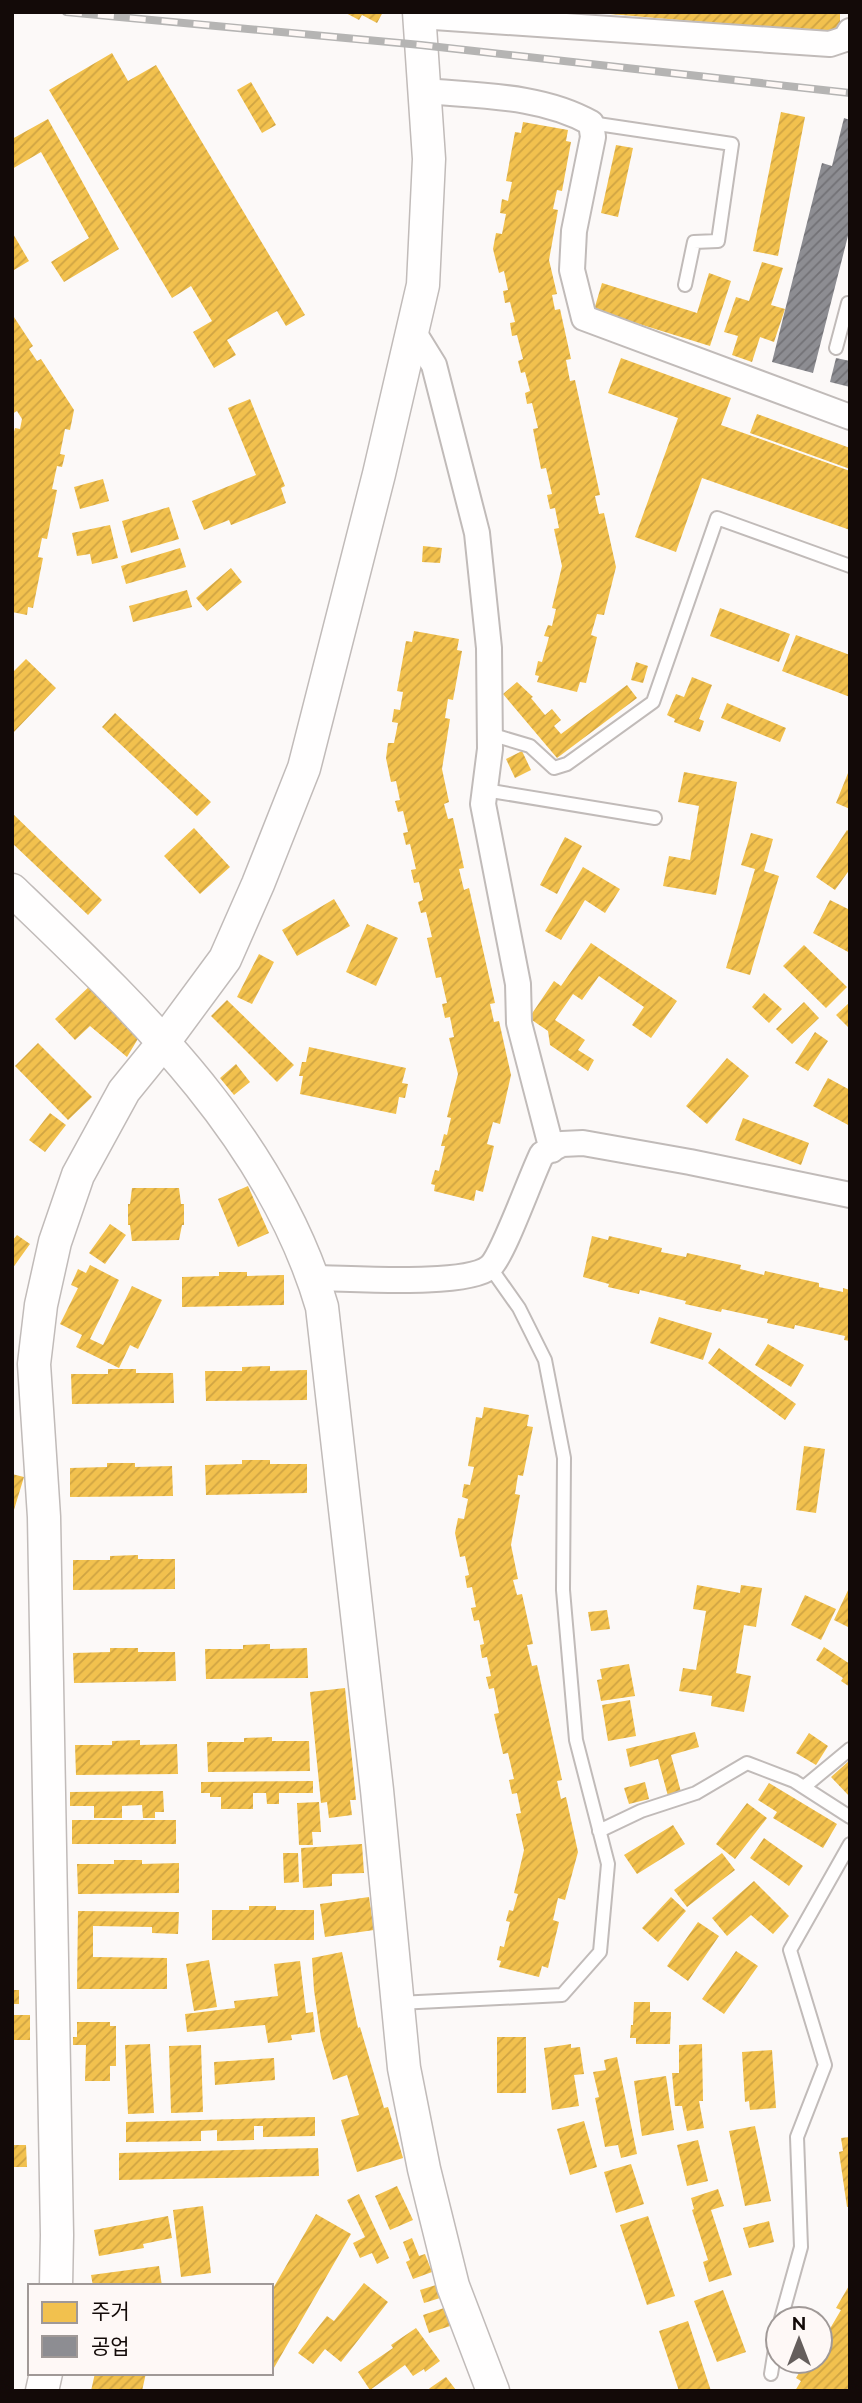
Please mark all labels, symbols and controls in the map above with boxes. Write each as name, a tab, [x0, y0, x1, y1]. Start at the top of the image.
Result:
legend	[28, 2284, 273, 2375]
text: 주거	[91, 2299, 130, 2324]
north arrow	[764, 2305, 834, 2375]
text: N	[792, 2312, 806, 2334]
text: 공업	[91, 2334, 130, 2359]

